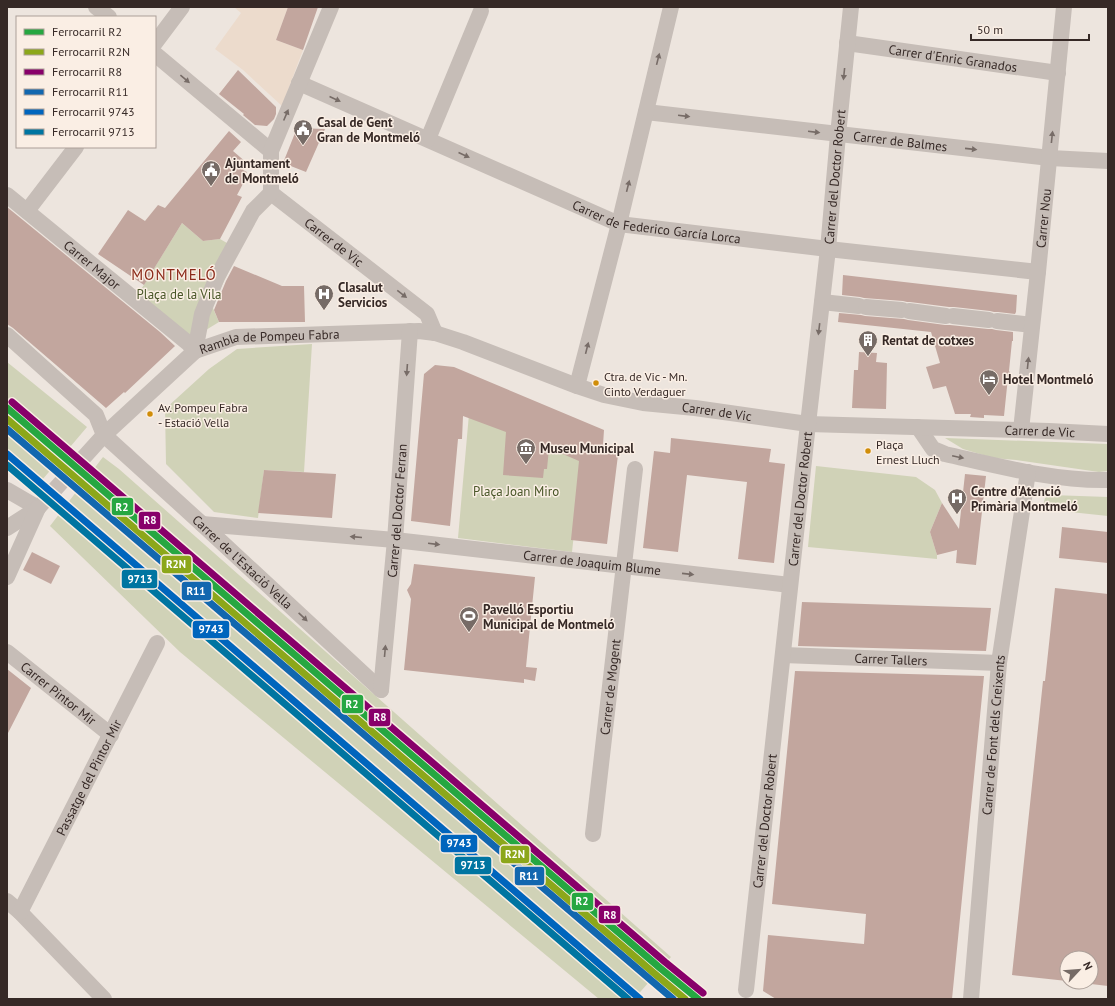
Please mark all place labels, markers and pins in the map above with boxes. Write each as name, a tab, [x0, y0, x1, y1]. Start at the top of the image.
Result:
place label: Casal de Gent Gran de Montmeló	[317, 114, 420, 146]
public building icon: Casal de Gent Gran de Montmeló	[292, 118, 314, 146]
place label: Ajuntament de Montmeló	[225, 155, 299, 187]
public building icon: Ajuntament de Montmeló	[200, 159, 222, 187]
place label: Clasalut Servicios	[338, 279, 388, 311]
hospital icon: Clasalut Servicios	[313, 283, 335, 311]
building icon: Rentat de cotxes	[857, 329, 879, 357]
place label: Rentat de cotxes	[882, 332, 975, 349]
hotel icon: Hotel Montmeló	[978, 368, 1000, 396]
place label: Ctra. de Vic - Mn. Cinto Verdaguer	[604, 369, 687, 399]
place label: Hotel Montmeló	[1003, 371, 1094, 388]
marker: Ctra. de Vic - Mn. Cinto Verdaguer	[591, 378, 601, 388]
place label: Av. Pompeu Fabra - Estació Vella	[158, 400, 248, 430]
marker: Av. Pompeu Fabra - Estació Vella	[145, 409, 155, 419]
museum icon: Museu Municipal	[515, 437, 537, 465]
place label: Plaça Ernest Lluch	[876, 437, 940, 467]
place label: Museu Municipal	[540, 440, 634, 457]
marker: Plaça Ernest Lluch	[863, 446, 873, 456]
place label: Centre d'Atenció Primària Montmeló	[971, 483, 1078, 515]
hospital icon: Centre d'Atenció Primària Montmeló	[946, 487, 968, 515]
place label: Pavelló Esportiu Municipal de Montmeló	[483, 601, 614, 633]
sports icon: Pavelló Esportiu Municipal de Montmeló	[458, 605, 480, 633]

